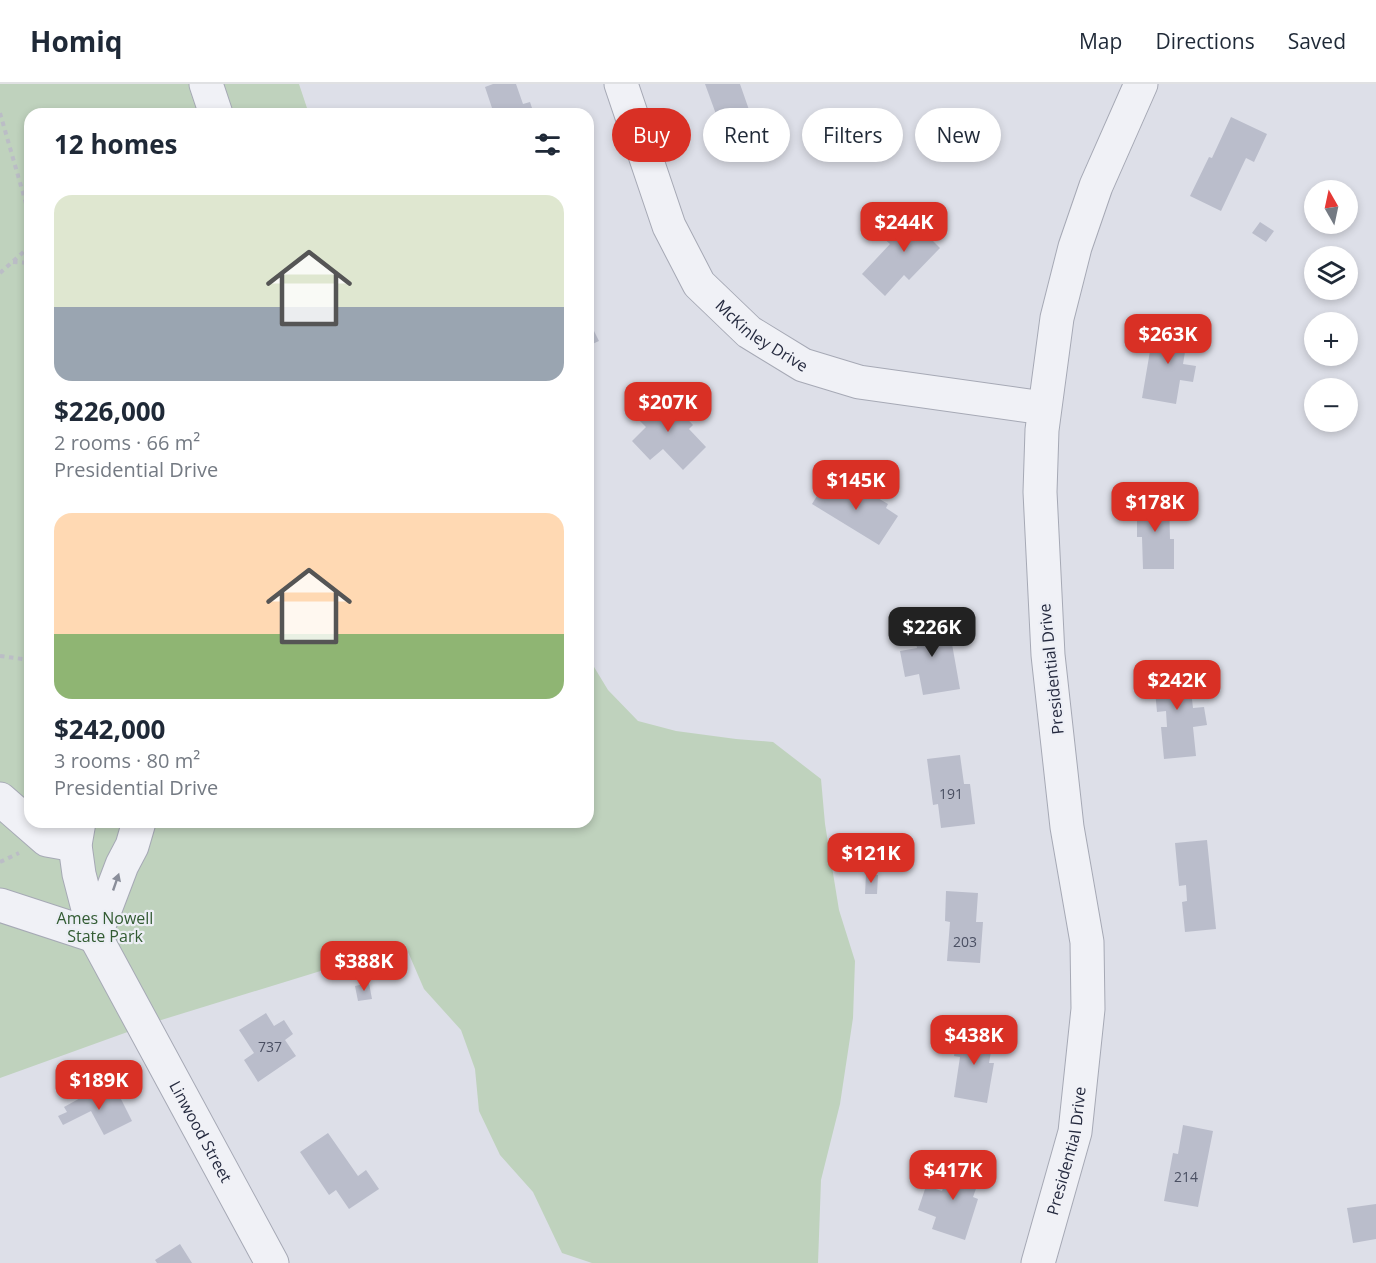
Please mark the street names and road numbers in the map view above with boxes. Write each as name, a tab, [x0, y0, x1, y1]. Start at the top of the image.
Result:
street label: McKinley Drive	[711, 295, 812, 377]
street label: Presidential Drive	[1033, 602, 1069, 735]
street label: Linwood Street	[164, 1077, 237, 1187]
street label: Presidential Drive	[1041, 1085, 1091, 1218]

